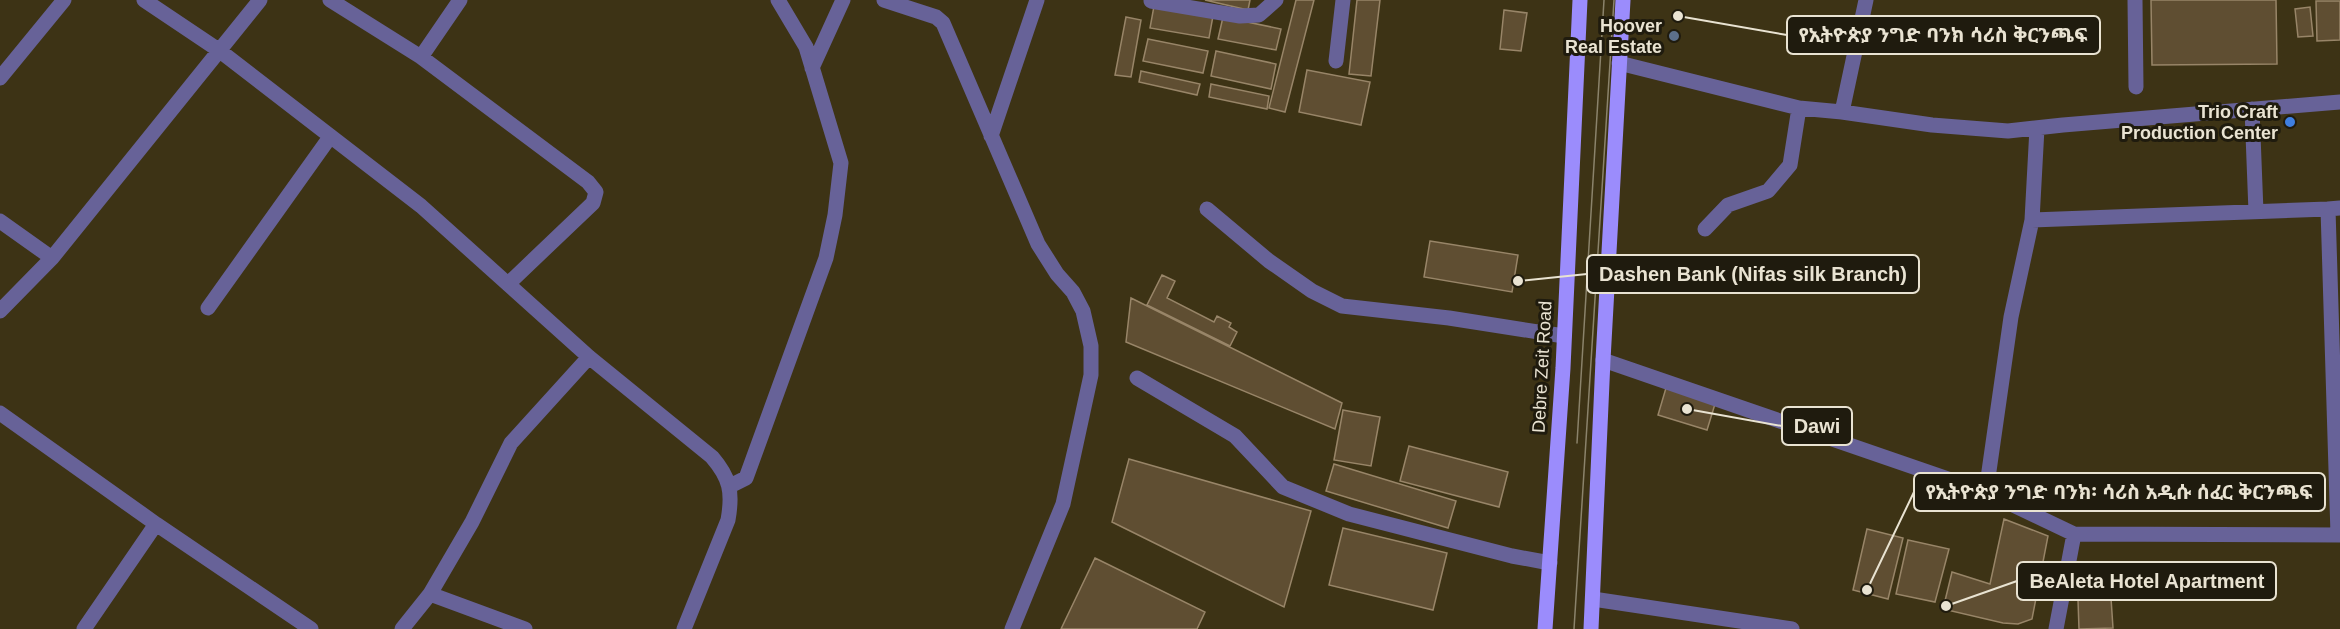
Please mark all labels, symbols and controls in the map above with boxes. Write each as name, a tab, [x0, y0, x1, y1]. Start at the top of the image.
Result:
place label: Hoover Real Estate	[1565, 16, 1662, 57]
callout: የኢትዮጵያ ንግድ ባንክ ሳሪስ ቅርንጫፍ	[1787, 16, 2100, 54]
text: የኢትዮጵያ ንግድ ባንክ ሳሪስ ቅርንጫፍ	[1799, 24, 2088, 46]
marker: Hoover Real Estate	[1667, 29, 1681, 43]
place label: Trio Craft Production Center	[2121, 102, 2278, 143]
marker: Trio Craft Production Center	[2283, 115, 2297, 129]
callout: Dashen Bank (Nifas silk Branch)	[1587, 255, 1919, 293]
text: Dashen Bank (Nifas silk Branch)	[1599, 263, 1907, 285]
street label: Debre Zeit Road	[1529, 301, 1555, 433]
callout: Dawi	[1782, 407, 1852, 445]
text: Dawi	[1794, 415, 1840, 437]
callout: የኢትዮጵያ ንግድ ባንክ፡ ሳሪስ አዲሱ ሰፈር ቅርንጫፍ	[1914, 473, 2325, 511]
text: የኢትዮጵያ ንግድ ባንክ፡ ሳሪስ አዲሱ ሰፈር ቅርንጫፍ	[1925, 481, 2313, 503]
callout: BeAleta Hotel Apartment	[2017, 562, 2276, 600]
text: BeAleta Hotel Apartment	[2030, 570, 2265, 592]

